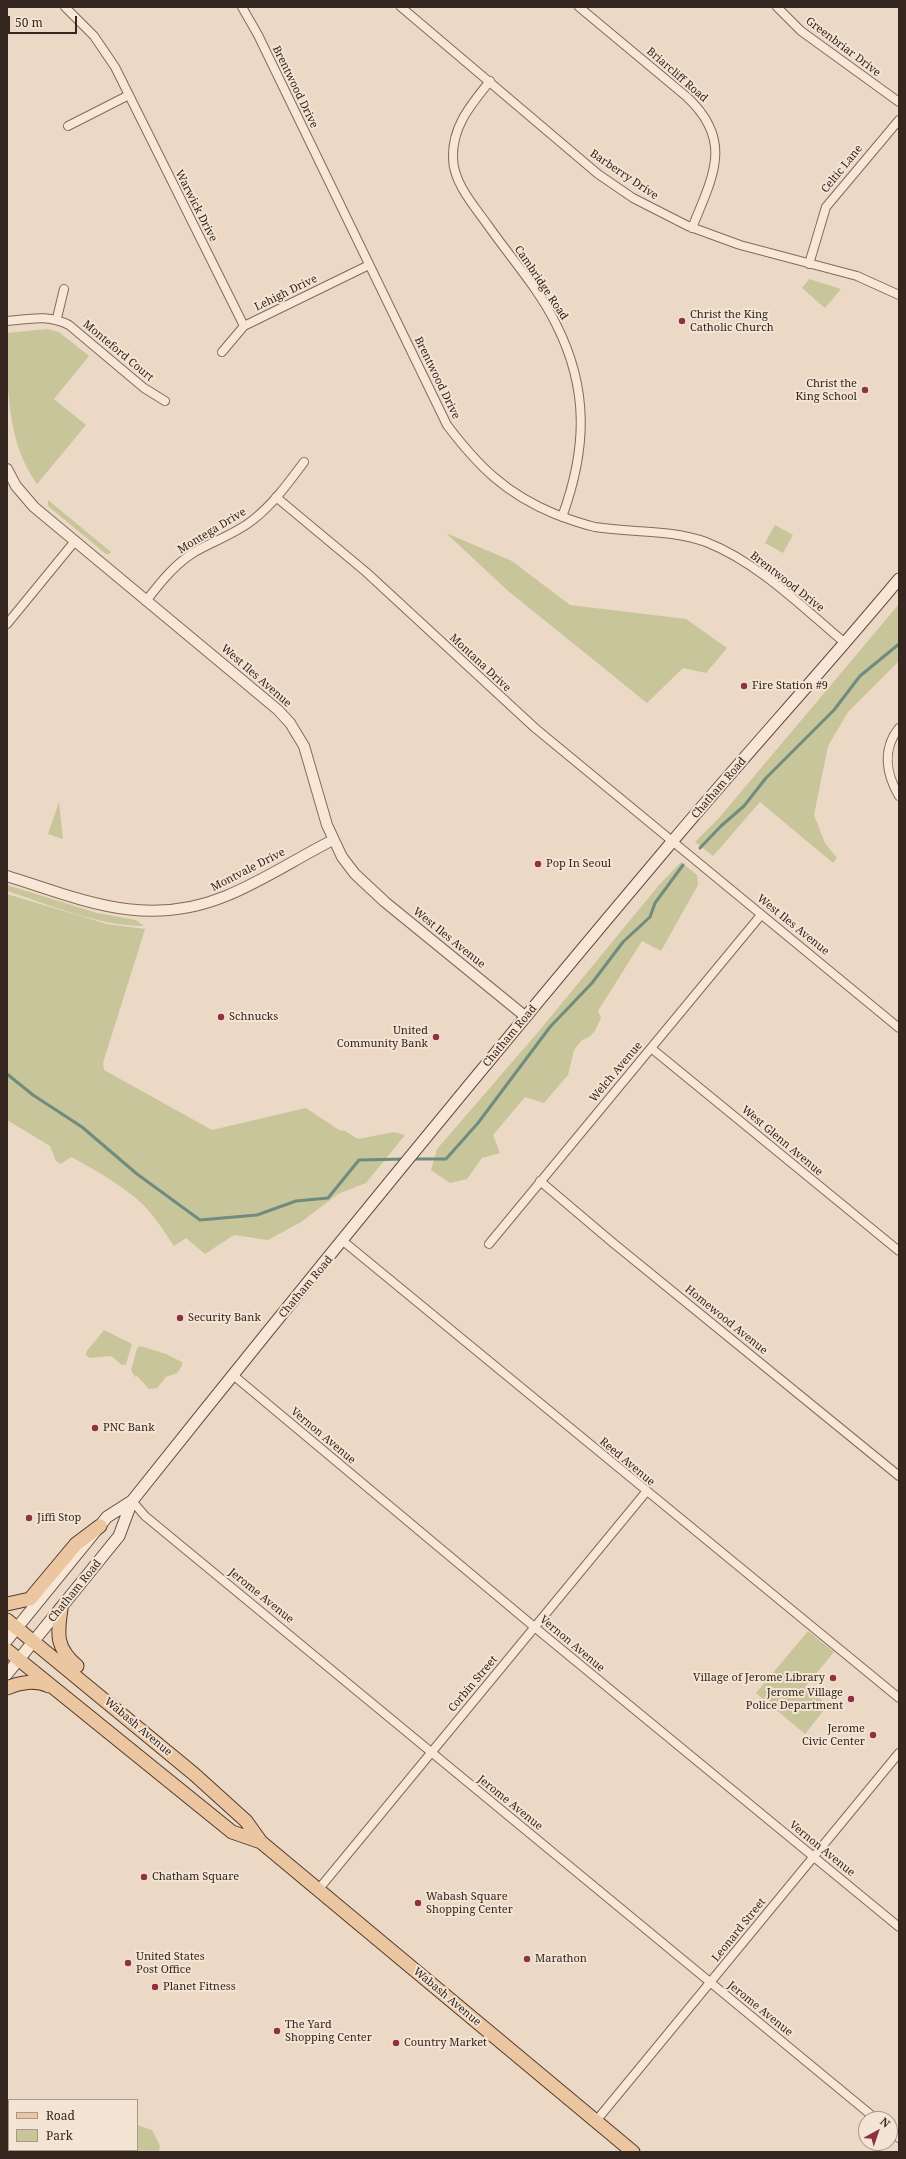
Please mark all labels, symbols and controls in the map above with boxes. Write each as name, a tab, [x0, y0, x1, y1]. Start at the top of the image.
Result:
scale bar	[10, 8, 79, 34]
text: 50 m	[15, 14, 43, 31]
street label: Greenbriar Drive	[803, 14, 883, 80]
street label: Brentwood Drive	[269, 44, 321, 130]
street label: Briarcliff Road	[644, 45, 710, 105]
street label: Celtic Lane	[819, 142, 865, 196]
street label: Barberry Drive	[587, 147, 661, 203]
street label: Warwick Drive	[172, 168, 220, 244]
street label: Cambridge Road	[511, 243, 571, 323]
street label: Lehigh Drive	[253, 272, 319, 314]
place label: Christ the King Catholic Church	[690, 308, 774, 334]
marker: Christ the King Catholic Church	[677, 316, 687, 326]
street label: Monteford Court	[80, 318, 156, 384]
street label: Brentwood Drive	[411, 335, 463, 421]
place label: Christ the King School	[795, 377, 857, 403]
marker: Christ the King School	[860, 385, 870, 395]
street label: Montega Drive	[175, 505, 249, 557]
street label: Brentwood Drive	[747, 549, 827, 615]
street label: Montana Drive	[447, 631, 513, 695]
street label: West Iles Avenue	[218, 642, 294, 710]
place label: Fire Station #9	[752, 679, 828, 693]
marker: Fire Station #9	[739, 681, 749, 691]
street label: Chatham Road	[689, 755, 749, 821]
street label: Montvale Drive	[209, 846, 287, 894]
place label: Pop In Seoul	[546, 857, 611, 871]
marker: Pop In Seoul	[533, 859, 543, 869]
street label: West Iles Avenue	[754, 892, 832, 958]
street label: West Iles Avenue	[410, 905, 488, 971]
street label: Chatham Road	[480, 1002, 540, 1070]
place label: Schnucks	[229, 1010, 278, 1024]
marker: Schnucks	[216, 1012, 226, 1022]
place label: United Community Bank	[337, 1024, 428, 1050]
marker: United Community Bank	[431, 1032, 441, 1042]
street label: Welch Avenue	[587, 1039, 645, 1105]
street label: West Glenn Avenue	[739, 1103, 825, 1179]
street label: Chatham Road	[276, 1253, 336, 1321]
street label: Homewood Avenue	[682, 1283, 770, 1357]
place label: Security Bank	[188, 1311, 261, 1325]
marker: Security Bank	[175, 1313, 185, 1323]
street label: Vernon Avenue	[288, 1405, 358, 1467]
place label: PNC Bank	[103, 1421, 155, 1435]
marker: PNC Bank	[90, 1423, 100, 1433]
street label: Reed Avenue	[597, 1435, 657, 1489]
place label: Jiffi Stop	[37, 1511, 81, 1525]
marker: Jiffi Stop	[24, 1513, 34, 1523]
street label: Chatham Road	[46, 1557, 104, 1625]
street label: Jerome Avenue	[226, 1566, 296, 1626]
street label: Vernon Avenue	[537, 1613, 607, 1675]
street label: Corbin Street	[446, 1653, 500, 1715]
place label: Village of Jerome Library	[693, 1671, 825, 1685]
marker: Village of Jerome Library	[828, 1673, 838, 1683]
place label: Jerome Village Police Department	[746, 1686, 843, 1712]
marker: Jerome Village Police Department	[846, 1694, 856, 1704]
street label: Wabash Avenue	[102, 1695, 174, 1759]
place label: Jerome Civic Center	[802, 1722, 865, 1748]
marker: Jerome Civic Center	[868, 1730, 878, 1740]
street label: Jerome Avenue	[475, 1773, 545, 1833]
street label: Vernon Avenue	[787, 1819, 857, 1879]
place label: Chatham Square	[152, 1870, 239, 1884]
marker: Chatham Square	[139, 1872, 149, 1882]
place label: Wabash Square Shopping Center	[426, 1890, 513, 1916]
street label: Leonard Street	[709, 1896, 769, 1964]
marker: Wabash Square Shopping Center	[413, 1898, 423, 1908]
place label: United States Post Office	[136, 1950, 205, 1976]
place label: Marathon	[535, 1952, 587, 1966]
marker: Marathon	[522, 1954, 532, 1964]
marker: United States Post Office	[123, 1958, 133, 1968]
street label: Wabash Avenue	[411, 1965, 483, 2029]
street label: Jerome Avenue	[725, 1979, 795, 2039]
place label: Planet Fitness	[163, 1980, 236, 1994]
marker: Planet Fitness	[150, 1982, 160, 1992]
place label: The Yard Shopping Center	[285, 2018, 372, 2044]
marker: The Yard Shopping Center	[272, 2026, 282, 2036]
place label: Country Market	[404, 2036, 487, 2050]
marker: Country Market	[391, 2038, 401, 2048]
legend	[8, 2099, 138, 2151]
text: Road	[46, 2107, 75, 2124]
north arrow	[858, 2111, 898, 2151]
text: N	[877, 2114, 894, 2131]
text: Park	[46, 2127, 73, 2144]

